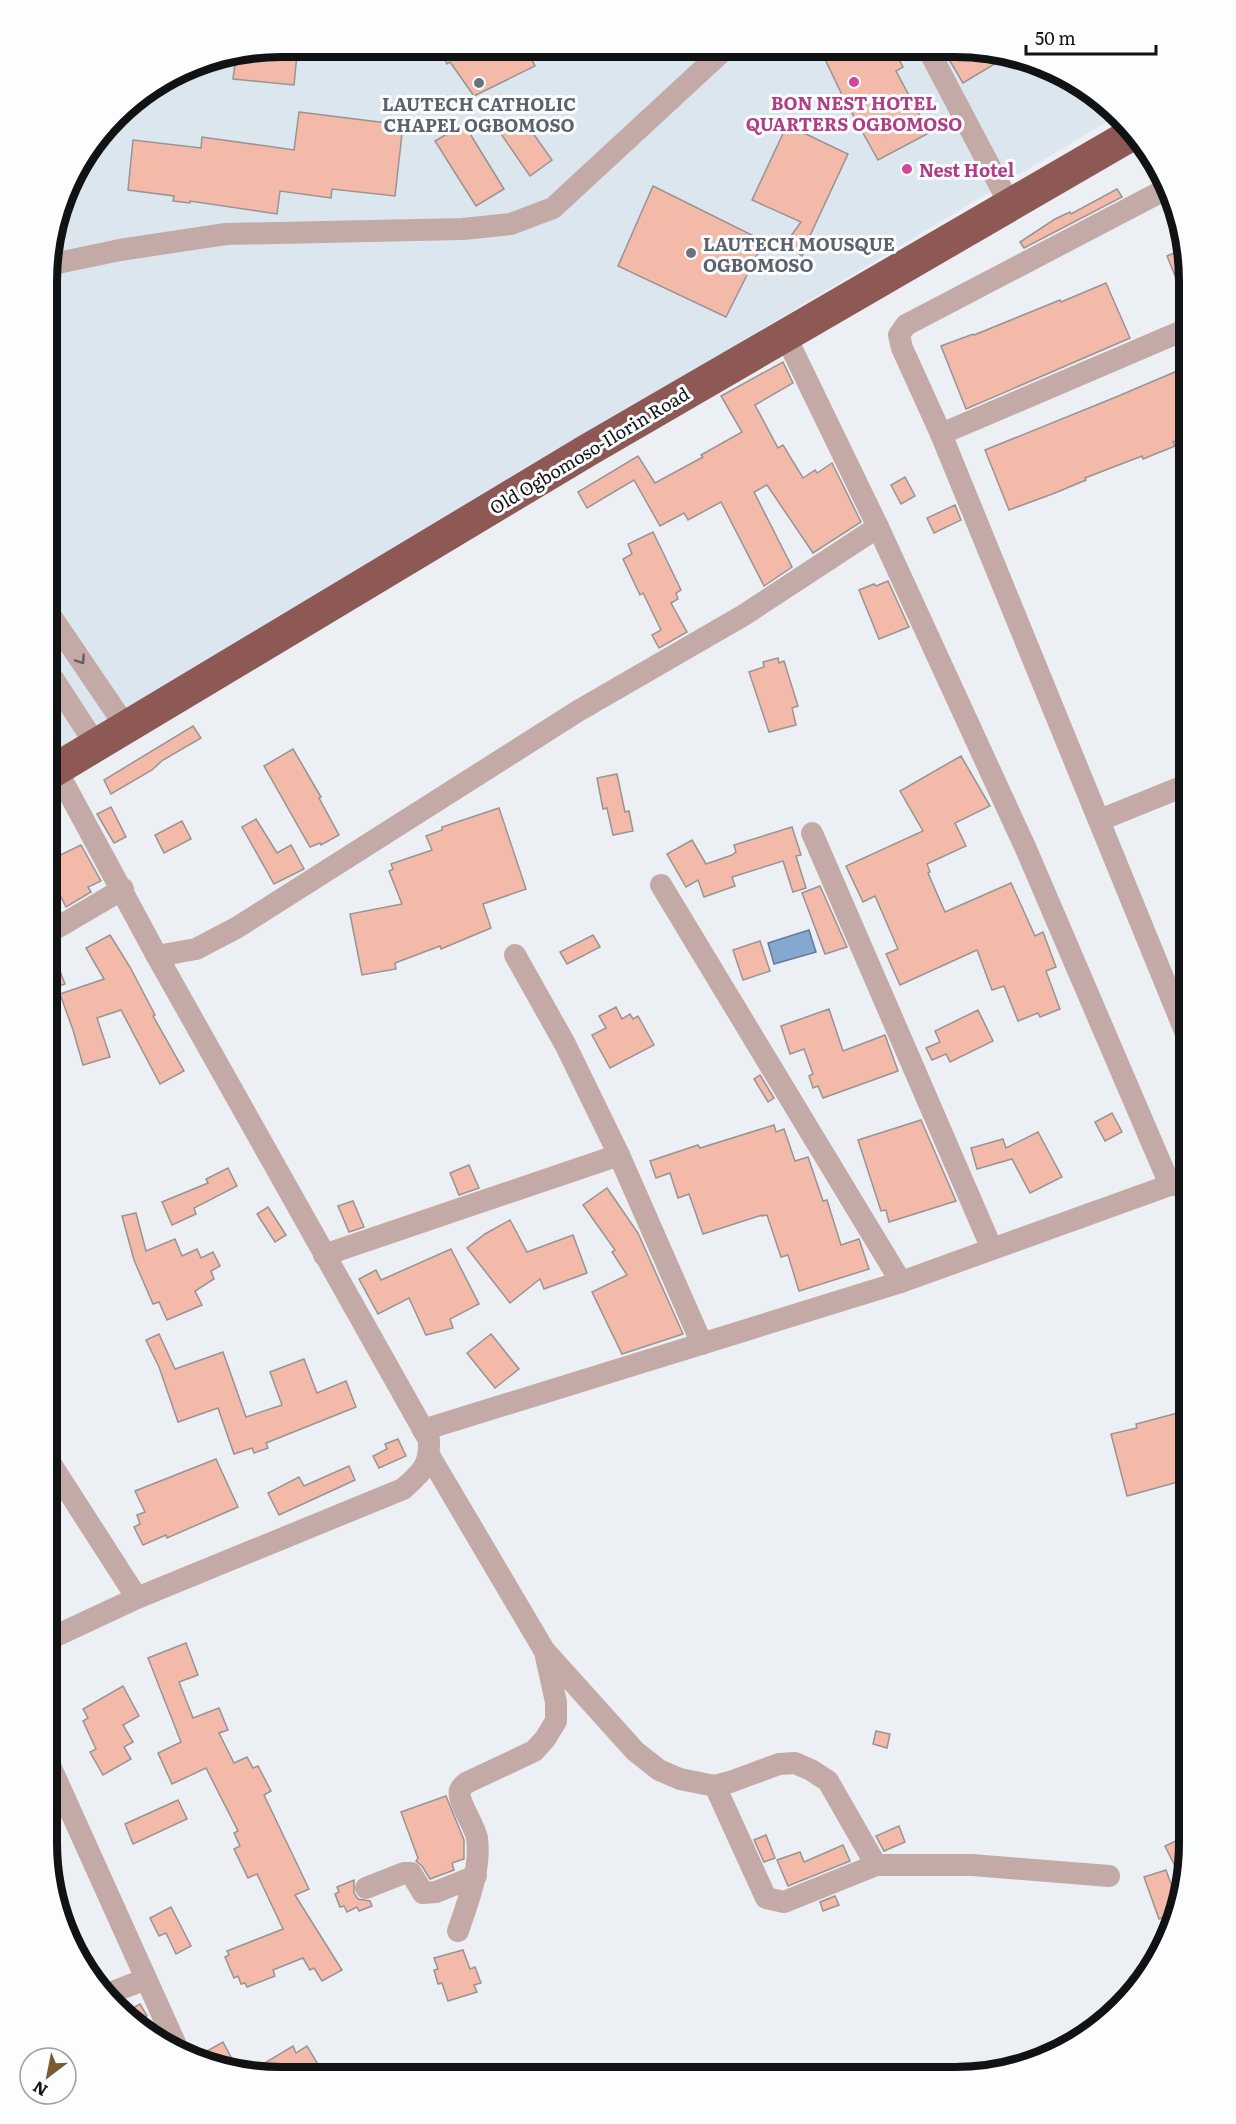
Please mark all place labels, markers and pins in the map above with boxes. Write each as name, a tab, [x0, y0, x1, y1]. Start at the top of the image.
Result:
marker: BON NEST HOTEL QUARTERS OGBOMOSO	[847, 75, 861, 89]
marker: LAUTECH CATHOLIC CHAPEL OGBOMOSO	[472, 76, 486, 90]
place label: BON NEST HOTEL QUARTERS OGBOMOSO	[746, 89, 962, 137]
place label: LAUTECH CATHOLIC CHAPEL OGBOMOSO	[382, 90, 576, 138]
place label: Nest Hotel	[919, 156, 1015, 183]
marker: Nest Hotel	[900, 162, 914, 176]
place label: LAUTECH MOUSQUE OGBOMOSO	[703, 230, 895, 278]
marker: LAUTECH MOUSQUE OGBOMOSO	[684, 246, 698, 260]

